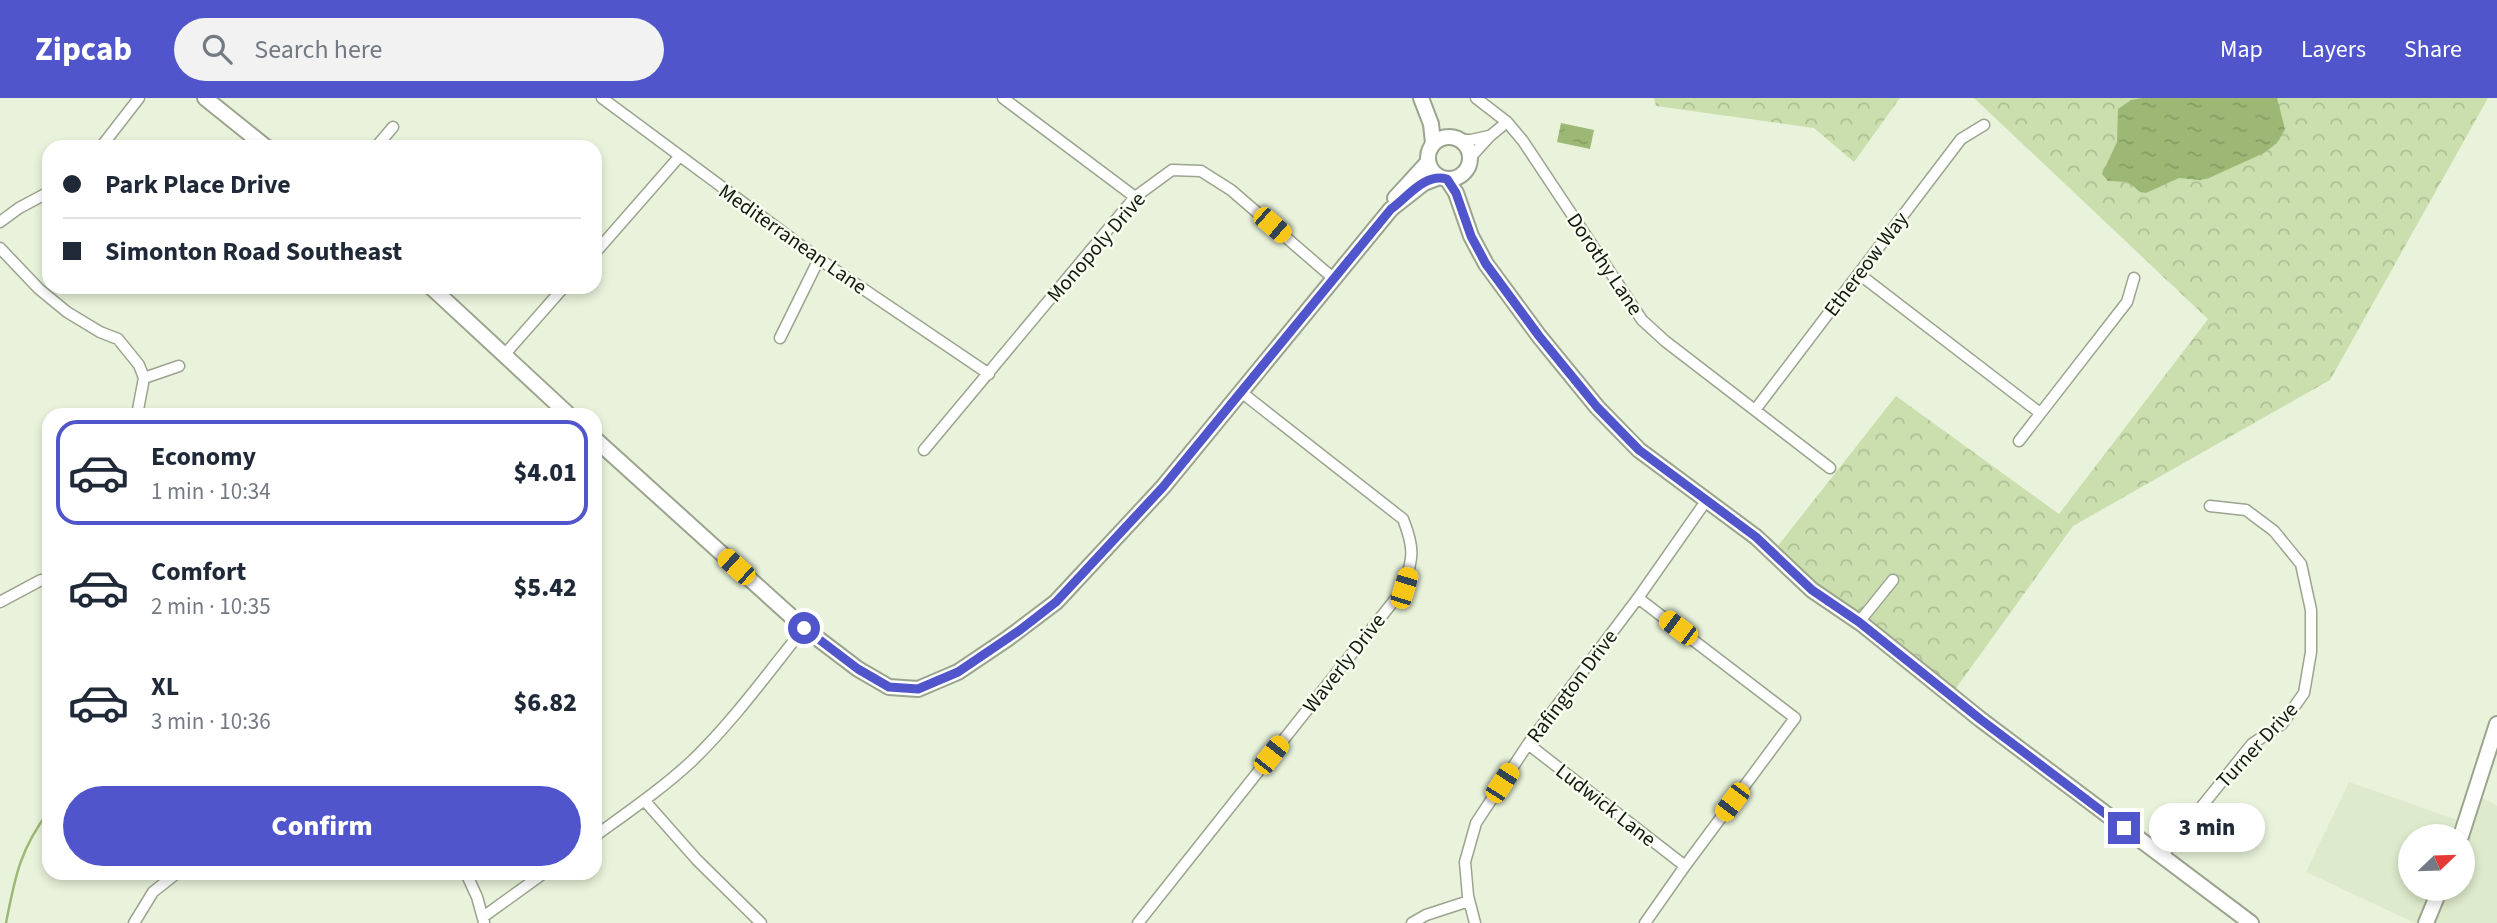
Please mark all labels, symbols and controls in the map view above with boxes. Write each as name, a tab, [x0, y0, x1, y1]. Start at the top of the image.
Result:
search box	[174, 18, 664, 81]
text: Zipcab	[35, 26, 132, 73]
icon: search	[198, 30, 236, 68]
text: Search here	[254, 31, 382, 68]
text: Map	[2220, 32, 2263, 67]
text: Layers	[2301, 32, 2366, 67]
text: Share	[2404, 32, 2462, 67]
text: Park Place Drive	[105, 166, 291, 203]
street label: Mediterranean Lane	[713, 177, 873, 301]
street label: Monopoly Drive	[1040, 185, 1152, 309]
car	[1250, 203, 1295, 247]
street label: Ethereow Way	[1817, 205, 1915, 323]
street label: Dorothy Lane	[1560, 207, 1650, 321]
text: Simonton Road Southeast	[105, 233, 402, 270]
text: Economy	[151, 438, 256, 475]
icon: car	[67, 441, 130, 504]
text: $4.01	[513, 454, 577, 491]
text: 1 min · 10:34	[151, 475, 271, 508]
car	[714, 545, 759, 589]
text: Comfort	[151, 553, 246, 590]
icon: car	[67, 556, 130, 619]
car	[1388, 565, 1421, 611]
text: $5.42	[513, 569, 577, 606]
text: 2 min · 10:35	[151, 590, 271, 623]
street label: Waverly Drive	[1296, 607, 1392, 719]
car	[1655, 607, 1702, 649]
route start	[788, 612, 820, 644]
street label: Rafington Drive	[1519, 623, 1625, 749]
text: XL	[151, 668, 179, 705]
icon: car	[67, 671, 130, 734]
text: $6.82	[513, 684, 577, 721]
street label: Turner Drive	[2209, 695, 2305, 795]
text: 3 min · 10:36	[151, 705, 271, 738]
car	[1250, 732, 1293, 778]
street label: Ludwick Lane	[1549, 756, 1663, 854]
car	[1482, 760, 1523, 806]
car	[1711, 779, 1754, 825]
button: Confirm	[63, 786, 581, 866]
callout: 3 min	[2148, 804, 2264, 852]
text: 3 min	[2179, 811, 2235, 844]
route end	[2108, 812, 2140, 844]
north arrow	[2398, 824, 2474, 901]
map controls	[2398, 824, 2475, 901]

